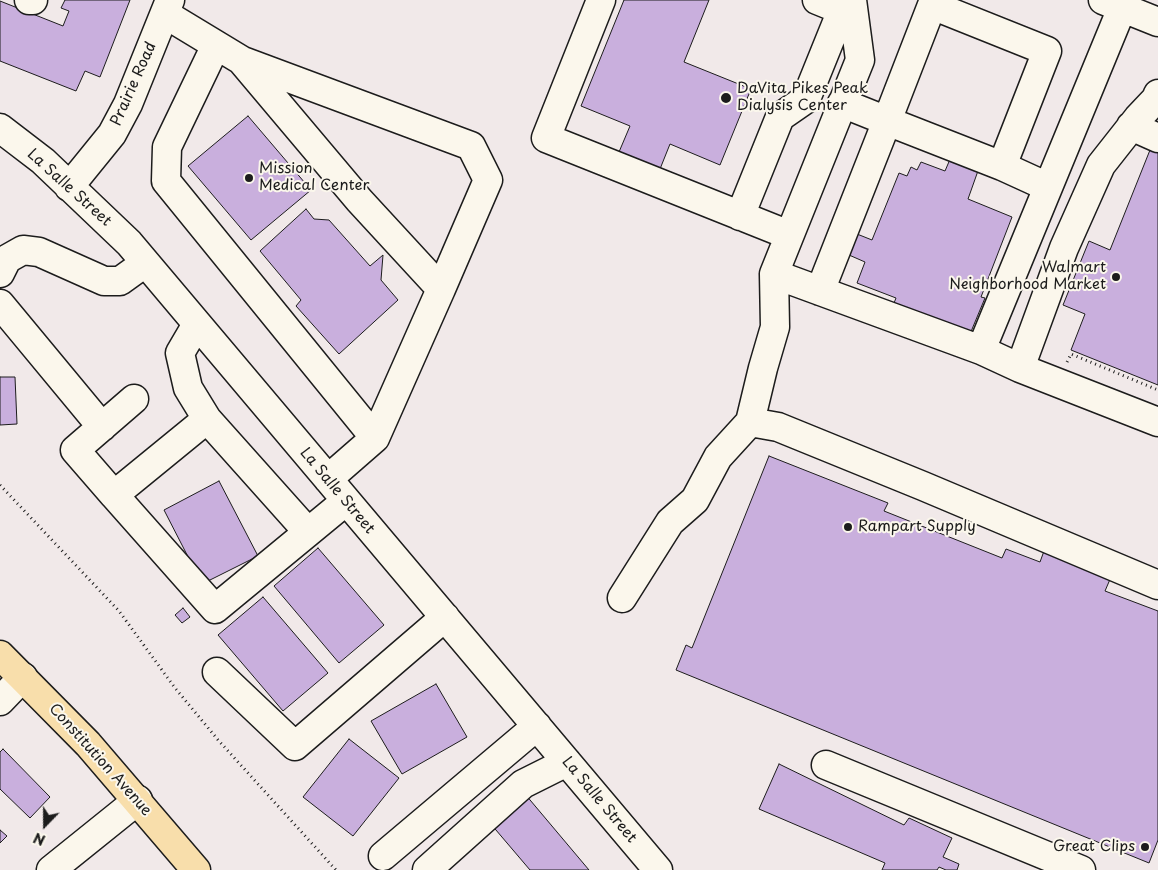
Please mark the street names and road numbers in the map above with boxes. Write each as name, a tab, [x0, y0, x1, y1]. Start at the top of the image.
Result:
street label: Prairie Road	[108, 39, 160, 129]
street label: La Salle Street	[23, 145, 115, 231]
street label: La Salle Street	[296, 444, 378, 538]
street label: Constitution Avenue	[45, 700, 155, 820]
street label: La Salle Street	[558, 753, 640, 847]

